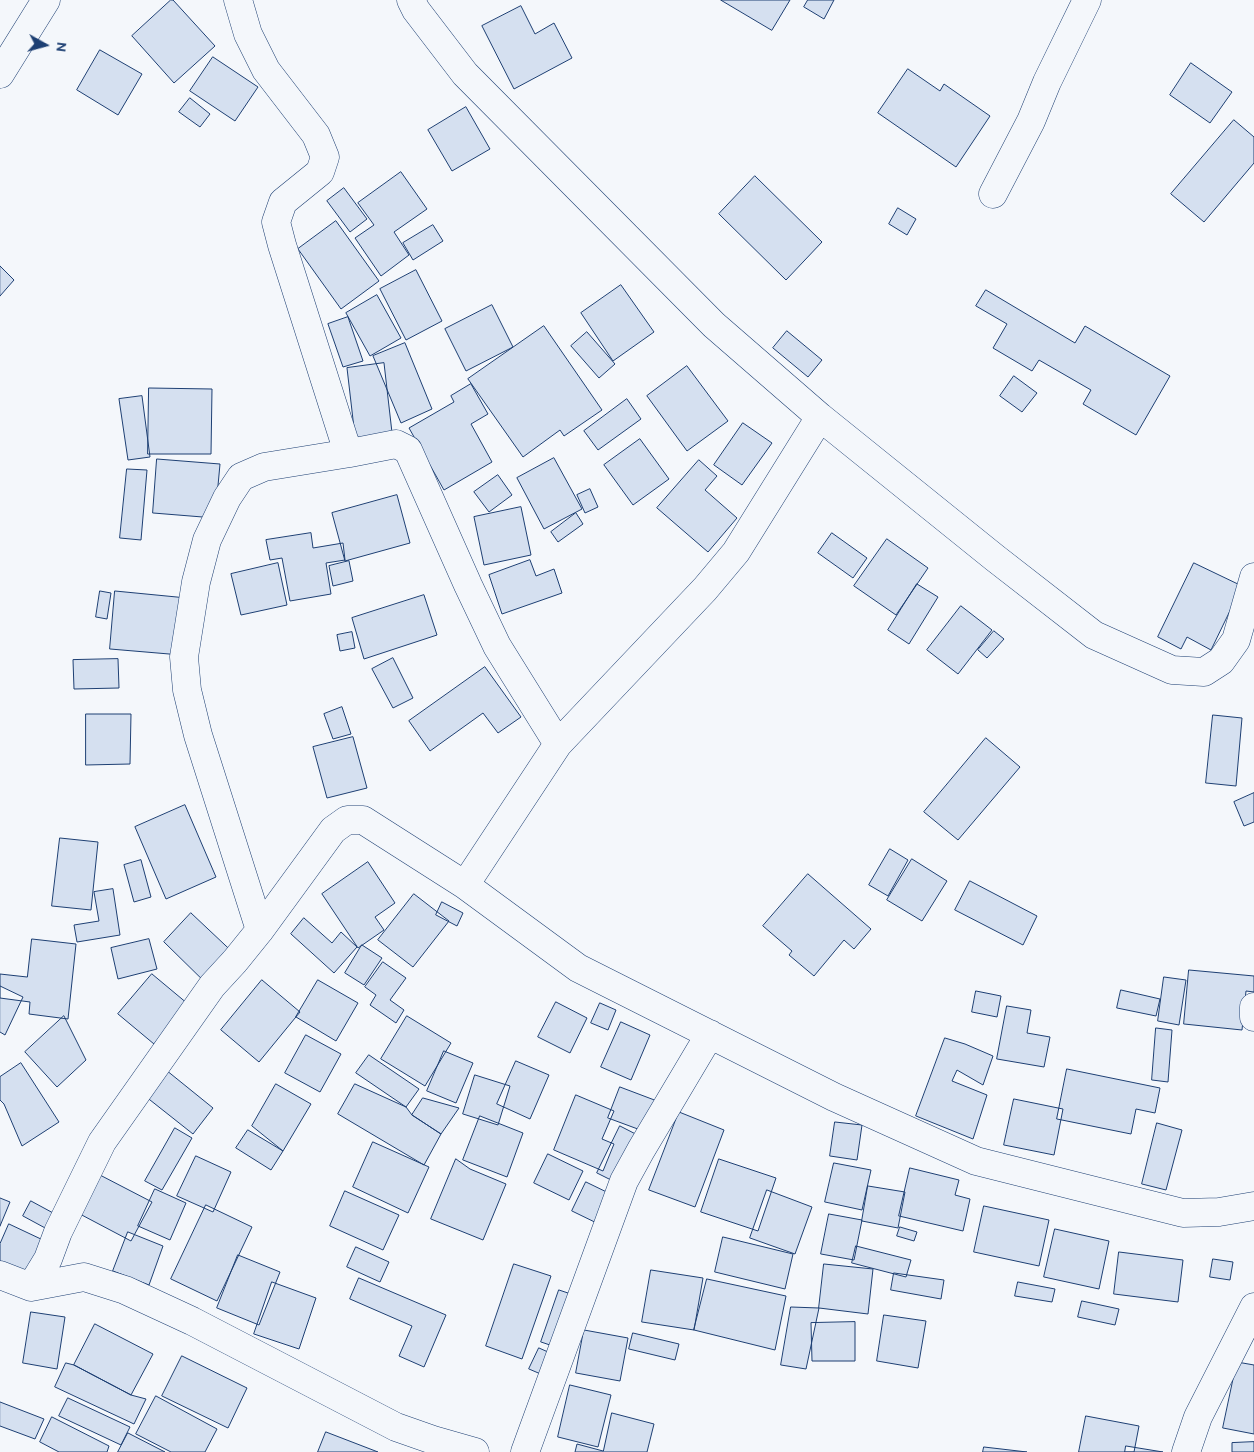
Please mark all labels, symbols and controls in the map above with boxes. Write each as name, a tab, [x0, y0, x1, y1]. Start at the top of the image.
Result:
north arrow	[20, 20, 70, 70]
text: N	[51, 41, 69, 53]

